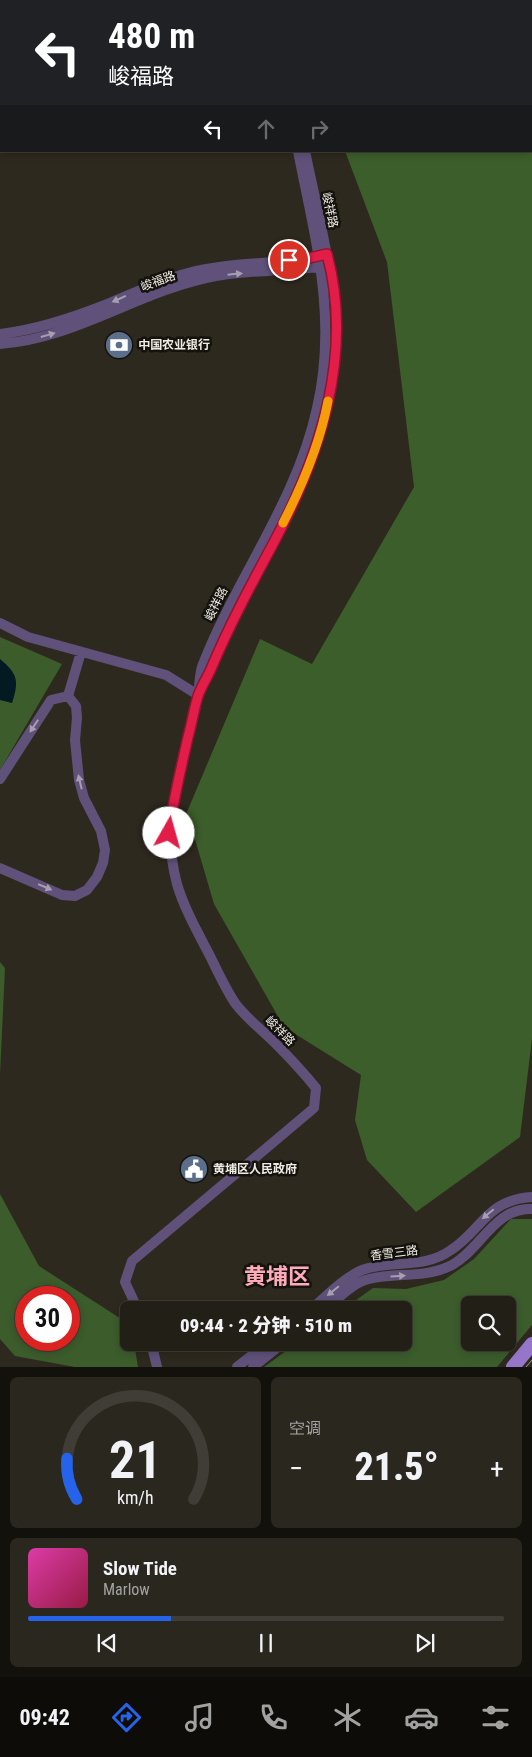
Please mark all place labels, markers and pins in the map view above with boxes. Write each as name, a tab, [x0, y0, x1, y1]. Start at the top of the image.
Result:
pin	[268, 239, 310, 281]
bank icon: 中国农业银行	[104, 330, 134, 360]
place label: 中国农业银行	[138, 338, 210, 352]
public building icon: 黄埔区人民政府	[179, 1154, 209, 1184]
place label: 黄埔区人民政府	[213, 1162, 297, 1176]

